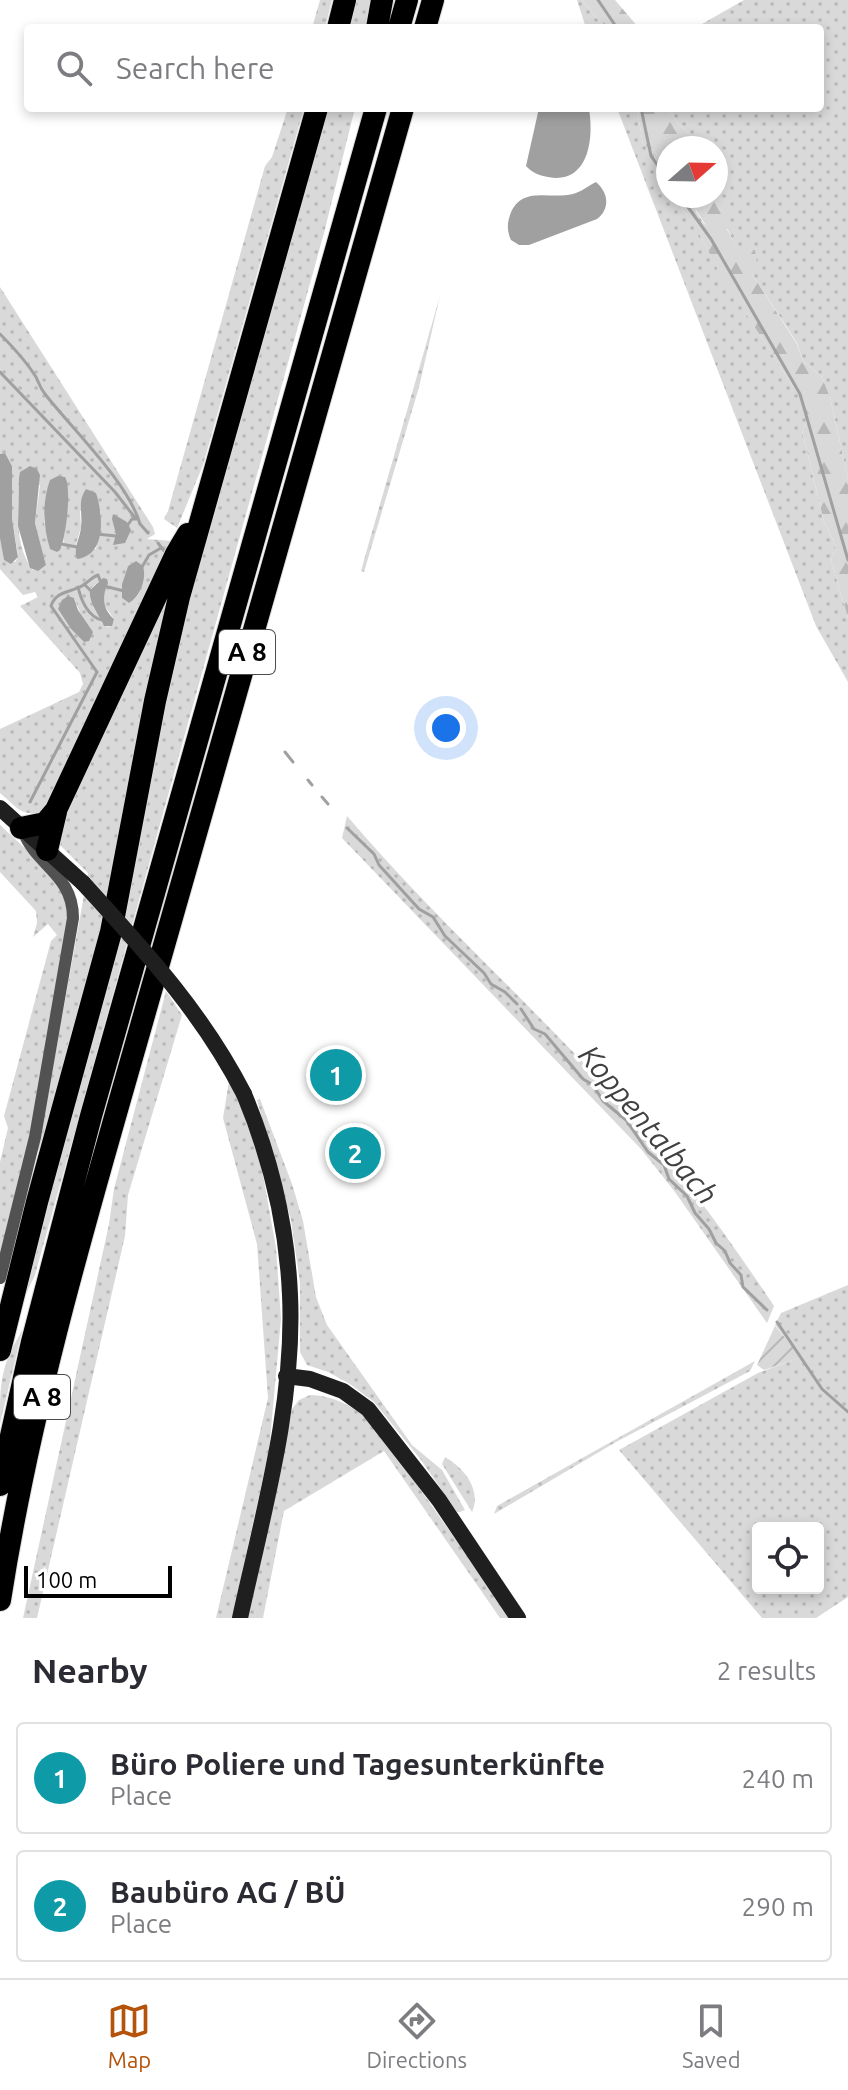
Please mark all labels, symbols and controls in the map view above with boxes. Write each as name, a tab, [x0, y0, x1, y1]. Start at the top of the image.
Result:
search box	[24, 24, 824, 112]
icon: search	[52, 46, 96, 90]
text: Search here	[116, 51, 275, 85]
north arrow	[656, 136, 728, 208]
road number: A 8	[219, 630, 275, 674]
your location	[426, 708, 466, 748]
water label: Koppentalbach	[572, 1038, 725, 1211]
pin: 1	[310, 1045, 362, 1105]
pin: 2	[329, 1123, 381, 1183]
road number: A 8	[14, 1375, 70, 1419]
map controls	[752, 1522, 824, 1594]
button: locate	[752, 1522, 824, 1594]
scale bar	[24, 1562, 172, 1598]
text: 100 m	[36, 1567, 97, 1592]
text: Nearby	[32, 1651, 147, 1689]
text: 2 results	[717, 1656, 816, 1685]
text: Büro Poliere und Tagesunterkünfte	[110, 1747, 605, 1781]
text: 1	[53, 1764, 67, 1793]
text: 240 m	[742, 1764, 814, 1793]
text: Place	[110, 1781, 172, 1810]
text: Baubüro AG / BÜ	[110, 1875, 345, 1909]
text: 2	[53, 1892, 67, 1921]
text: 290 m	[742, 1892, 814, 1921]
text: Place	[110, 1909, 172, 1938]
tab: Map	[107, 1999, 151, 2072]
tab: Directions	[366, 1999, 467, 2072]
tab: Saved	[682, 1999, 741, 2072]

